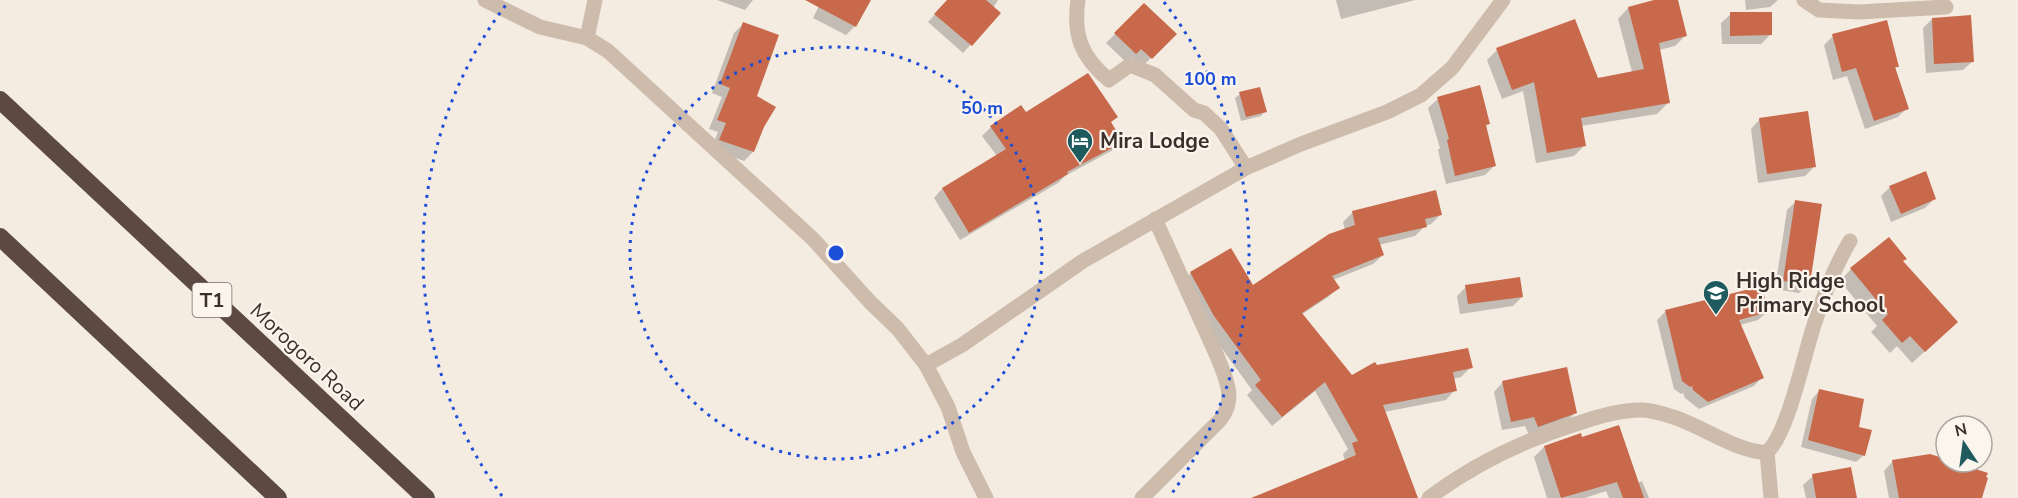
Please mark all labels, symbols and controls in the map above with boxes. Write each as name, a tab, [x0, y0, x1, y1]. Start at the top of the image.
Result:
text: 100 m	[1183, 67, 1237, 91]
text: 50 m	[961, 96, 1003, 120]
hotel icon: Mira Lodge	[1065, 126, 1095, 164]
place label: Mira Lodge	[1100, 127, 1209, 155]
centre of rings	[826, 243, 846, 263]
place label: High Ridge Primary School	[1736, 267, 1885, 319]
school or university icon: High Ridge Primary School	[1701, 278, 1731, 316]
road number: T1	[192, 283, 232, 317]
street label: Morogoro Road	[244, 297, 370, 417]
north arrow	[1934, 414, 1994, 474]
text: N	[1953, 418, 1969, 442]

